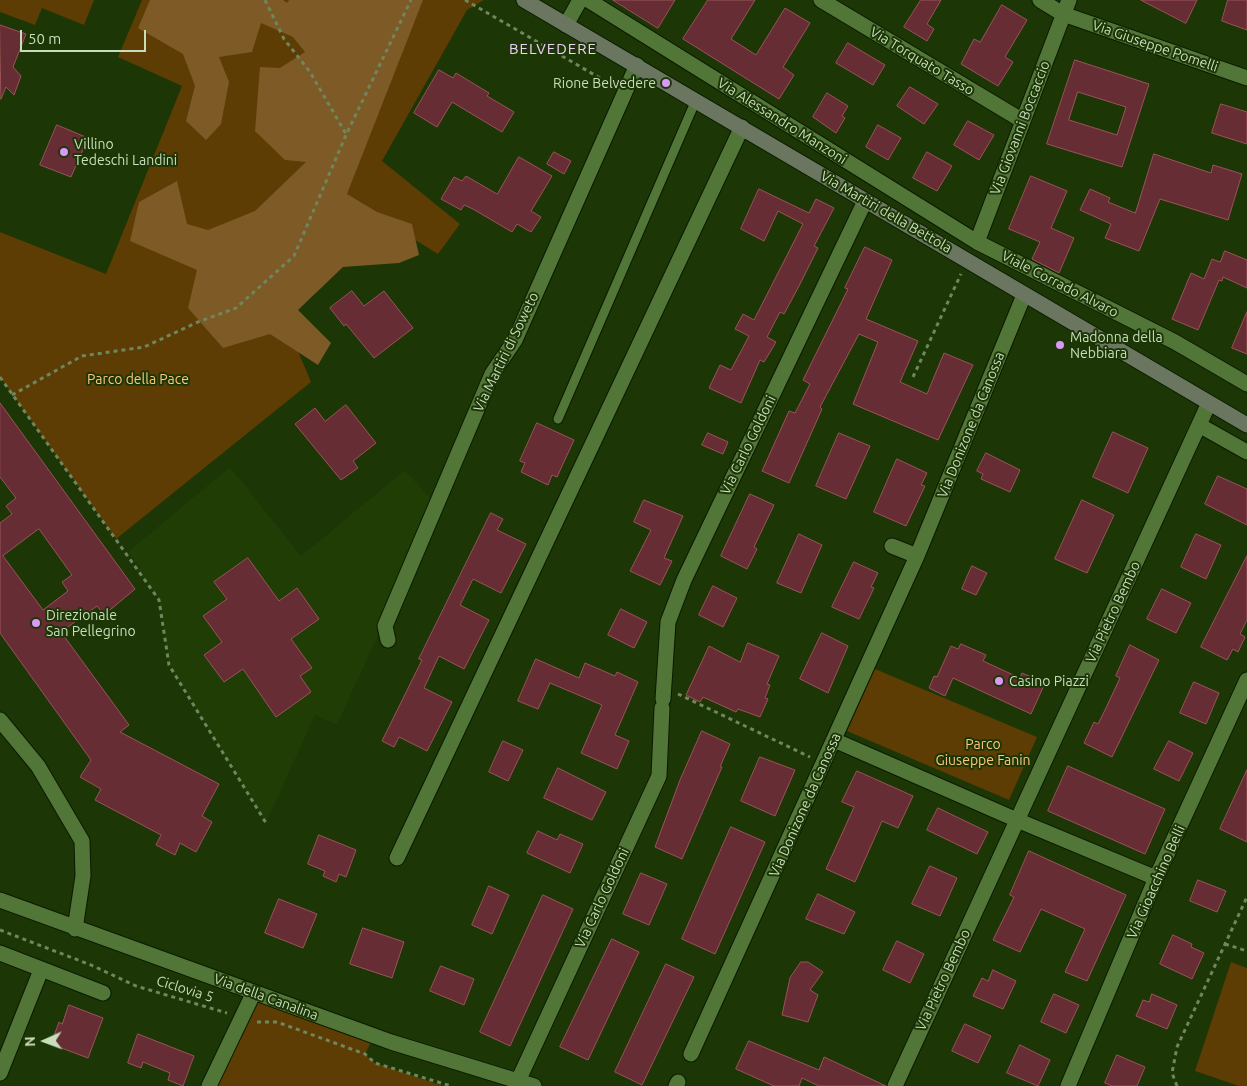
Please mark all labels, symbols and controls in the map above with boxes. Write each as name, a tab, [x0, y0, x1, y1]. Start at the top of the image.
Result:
street label: Via Giuseppe Pomelli	[1090, 17, 1220, 75]
scale bar	[22, 20, 149, 52]
street label: Via Torquato Tasso	[867, 23, 977, 99]
text: 50 m	[28, 30, 61, 47]
district label: BELVEDERE	[508, 40, 598, 58]
street label: Via Giovanni Boccaccio	[987, 59, 1053, 197]
street label: Via Alessandro Manzoni	[714, 74, 850, 168]
place label: Rione Belvedere	[553, 75, 656, 91]
marker: Rione Belvedere	[660, 77, 672, 89]
place label: Villino Tedeschi Landini	[74, 136, 177, 168]
marker: Villino Tedeschi Landini	[58, 146, 70, 158]
street label: Via Martiri della Bettola	[817, 167, 955, 257]
street label: Viale Corrado Alvaro	[999, 247, 1121, 321]
street label: Via Martiri di Soweto	[470, 289, 542, 415]
place label: Madonna della Nebbiara	[1070, 329, 1163, 362]
marker: Madonna della Nebbiara	[1054, 339, 1066, 351]
street label: Via Donizone da Canossa	[934, 350, 1008, 500]
park label: Parco della Pace	[87, 371, 189, 387]
street label: Via Carlo Goldoni	[717, 393, 779, 497]
street label: Via Pietro Bembo	[1082, 559, 1144, 665]
place label: Direzionale San Pellegrino	[46, 607, 136, 640]
marker: Direzionale San Pellegrino	[30, 617, 42, 629]
place label: Casino Piazzi	[1009, 673, 1089, 689]
marker: Casino Piazzi	[993, 675, 1005, 687]
street label: Via Donizone da Canossa	[766, 730, 844, 880]
park label: Parco Giuseppe Fanin	[935, 736, 1031, 769]
street label: Via Gioacchino Belli	[1123, 823, 1189, 941]
street label: Via Carlo Goldoni	[572, 845, 632, 951]
street label: Via Pietro Bembo	[912, 927, 974, 1033]
street label: Via della Canalina	[211, 970, 321, 1024]
street label: Ciclovia 5	[154, 972, 216, 1006]
north arrow	[20, 1016, 70, 1066]
text: N	[22, 1036, 38, 1047]

